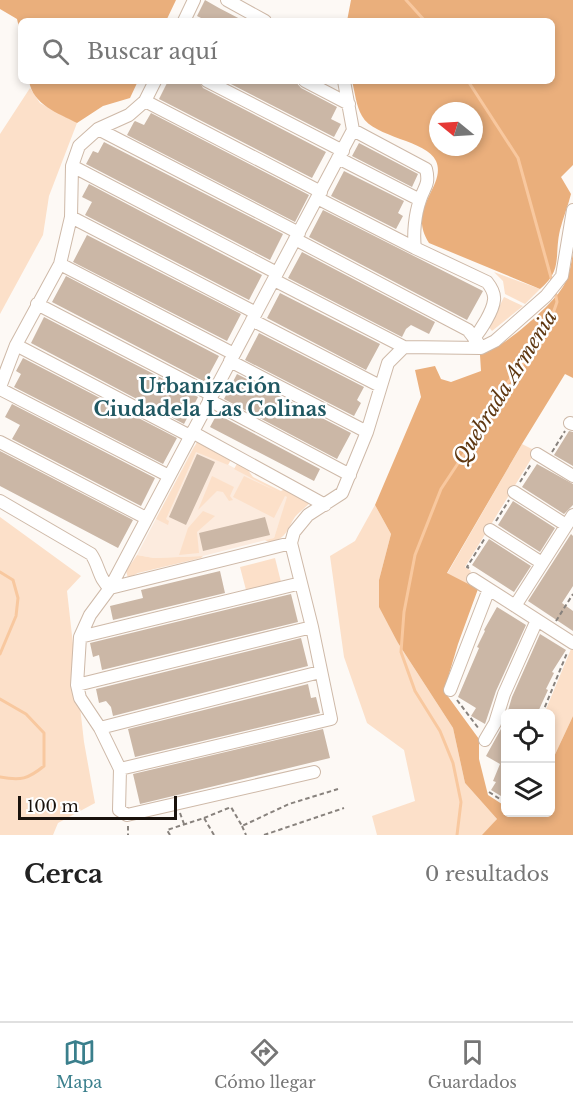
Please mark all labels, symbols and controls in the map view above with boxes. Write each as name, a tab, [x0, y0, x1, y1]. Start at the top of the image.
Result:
search box	[18, 18, 555, 84]
icon: search	[39, 35, 72, 68]
text: Buscar aquí	[87, 38, 218, 65]
north arrow	[429, 102, 483, 156]
water label: Quebrada Armenia	[448, 306, 562, 468]
district label: Urbanización Ciudadela Las Colinas	[93, 374, 327, 421]
map controls	[501, 709, 555, 817]
button: locate	[501, 709, 555, 763]
button: layers	[501, 763, 555, 817]
scale bar	[18, 793, 177, 820]
text: 100 m	[27, 796, 79, 816]
text: Cerca	[24, 858, 103, 890]
text: 0 resultados	[425, 862, 549, 886]
tab: Mapa	[56, 1036, 102, 1092]
tab: Cómo llegar	[214, 1036, 316, 1092]
tab: Guardados	[428, 1036, 517, 1092]

